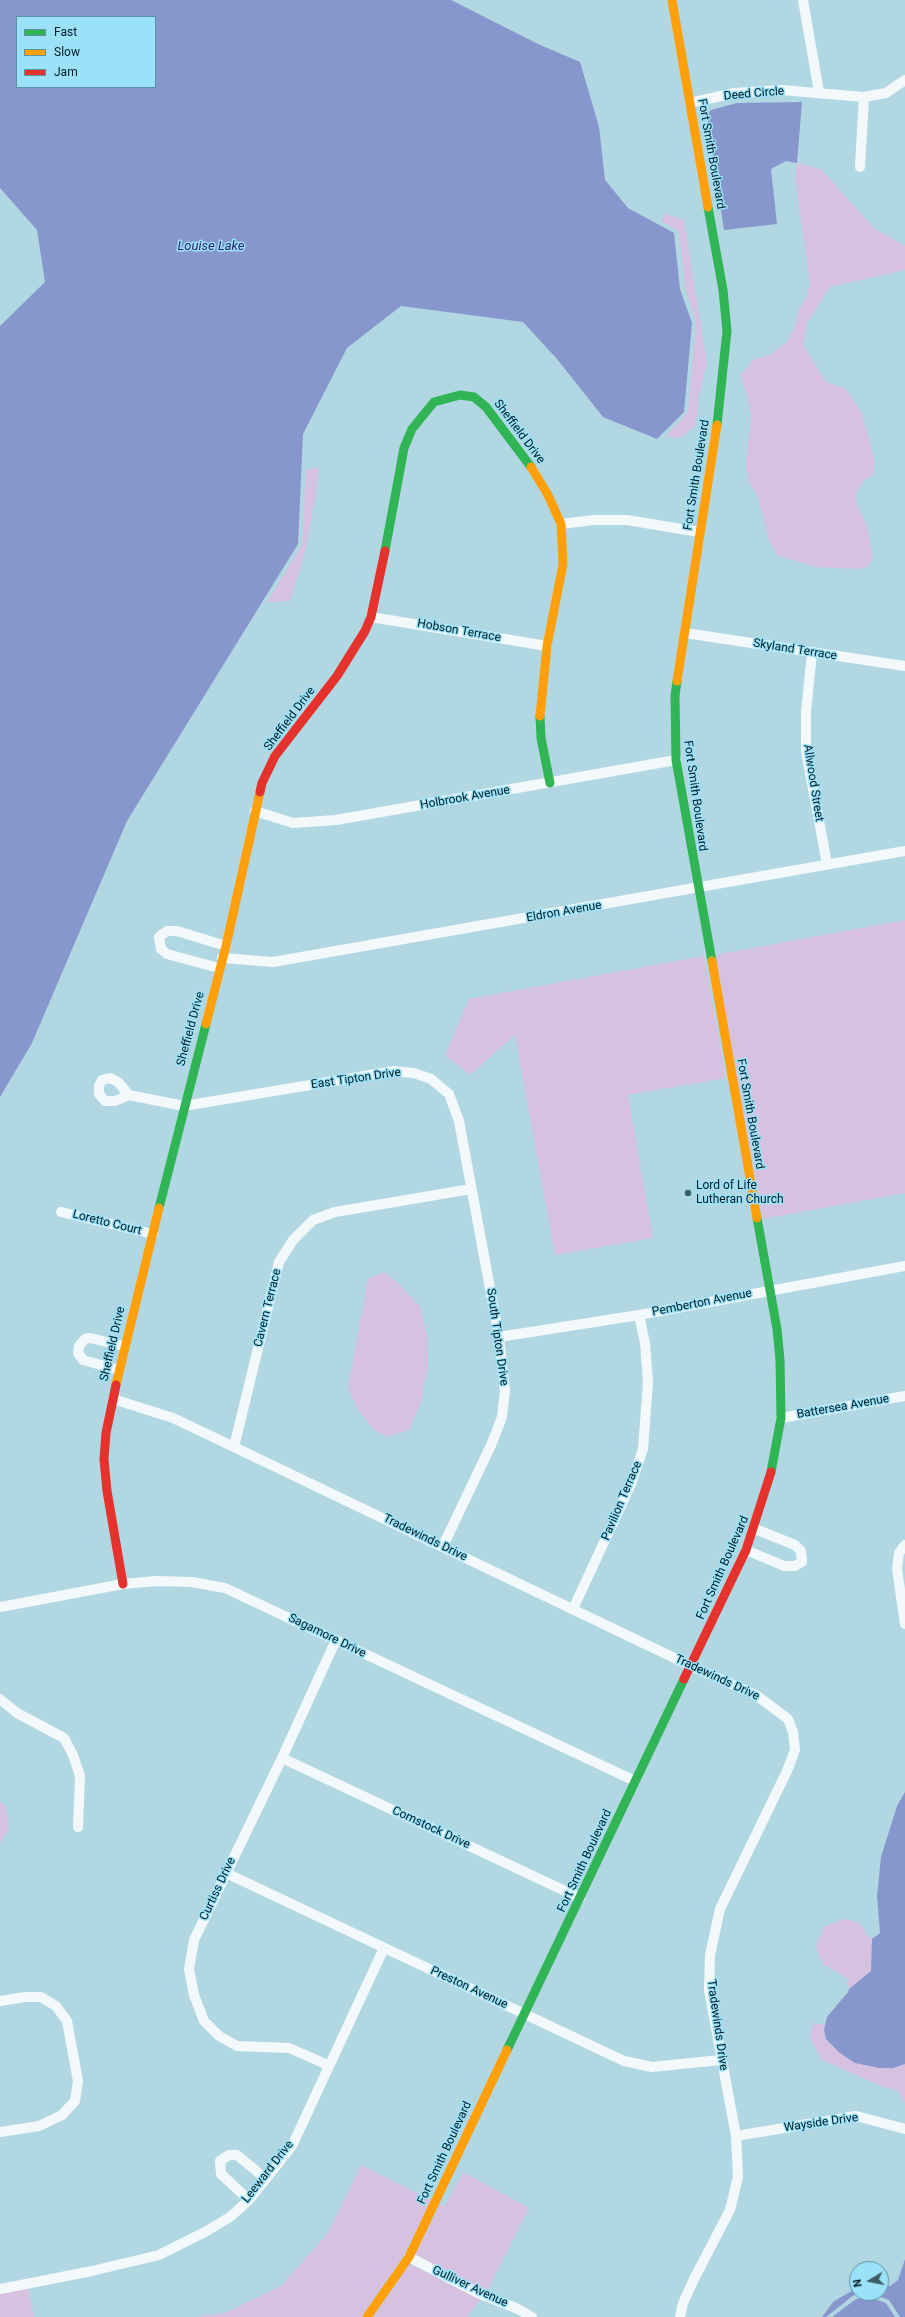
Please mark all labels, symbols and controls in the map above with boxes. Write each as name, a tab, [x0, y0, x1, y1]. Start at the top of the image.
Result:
legend	[16, 16, 156, 88]
text: Fast	[54, 25, 77, 39]
text: Slow	[54, 45, 80, 59]
text: Jam	[54, 65, 78, 79]
street label: Deed Circle	[723, 84, 785, 104]
street label: Fort Smith Boulevard	[694, 98, 728, 210]
water label: Louise Lake	[178, 239, 244, 255]
street label: Sheffield Drive	[490, 397, 548, 467]
street label: Fort Smith Boulevard	[681, 419, 713, 531]
street label: Hobson Terrace	[416, 617, 502, 645]
street label: Skyland Terrace	[752, 636, 838, 664]
street label: Sheffield Drive	[261, 684, 319, 754]
street label: Fort Smith Boulevard	[680, 740, 710, 852]
street label: Allwood Street	[800, 743, 826, 823]
street label: Holbrook Avenue	[419, 783, 511, 813]
street label: Eldron Avenue	[525, 898, 603, 926]
street label: Sheffield Drive	[174, 990, 208, 1068]
street label: Fort Smith Boulevard	[733, 1058, 767, 1170]
street label: East Tipton Drive	[310, 1066, 402, 1092]
place label: Lord of Life Lutheran Church	[696, 1179, 784, 1207]
marker: Lord of Life Lutheran Church	[683, 1188, 693, 1198]
street label: Loretto Court	[71, 1207, 143, 1239]
street label: Cavern Terrace	[251, 1267, 285, 1349]
street label: Pemberton Avenue	[651, 1286, 753, 1320]
street label: South Tipton Drive	[483, 1287, 511, 1387]
street label: Sheffield Drive	[97, 1305, 129, 1383]
street label: Battersea Avenue	[796, 1392, 890, 1422]
street label: Pavilion Terrace	[599, 1459, 645, 1543]
street label: Tradewinds Drive	[381, 1511, 469, 1565]
street label: Fort Smith Boulevard	[694, 1514, 752, 1622]
street label: Sagamore Drive	[286, 1611, 368, 1661]
street label: Tradewinds Drive	[672, 1652, 762, 1704]
street label: Comstock Drive	[390, 1804, 472, 1852]
street label: Fort Smith Boulevard	[555, 1807, 615, 1915]
street label: Curtiss Drive	[197, 1855, 239, 1923]
street label: Preston Avenue	[428, 1964, 510, 2012]
street label: Tradewinds Drive	[703, 1979, 731, 2071]
street label: Fort Smith Boulevard	[415, 2099, 475, 2207]
street label: Wayside Drive	[783, 2111, 859, 2135]
street label: Leeward Drive	[239, 2138, 297, 2206]
north arrow	[849, 2261, 889, 2301]
street label: Gulliver Avenue	[430, 2263, 510, 2311]
text: N	[851, 2278, 865, 2288]

